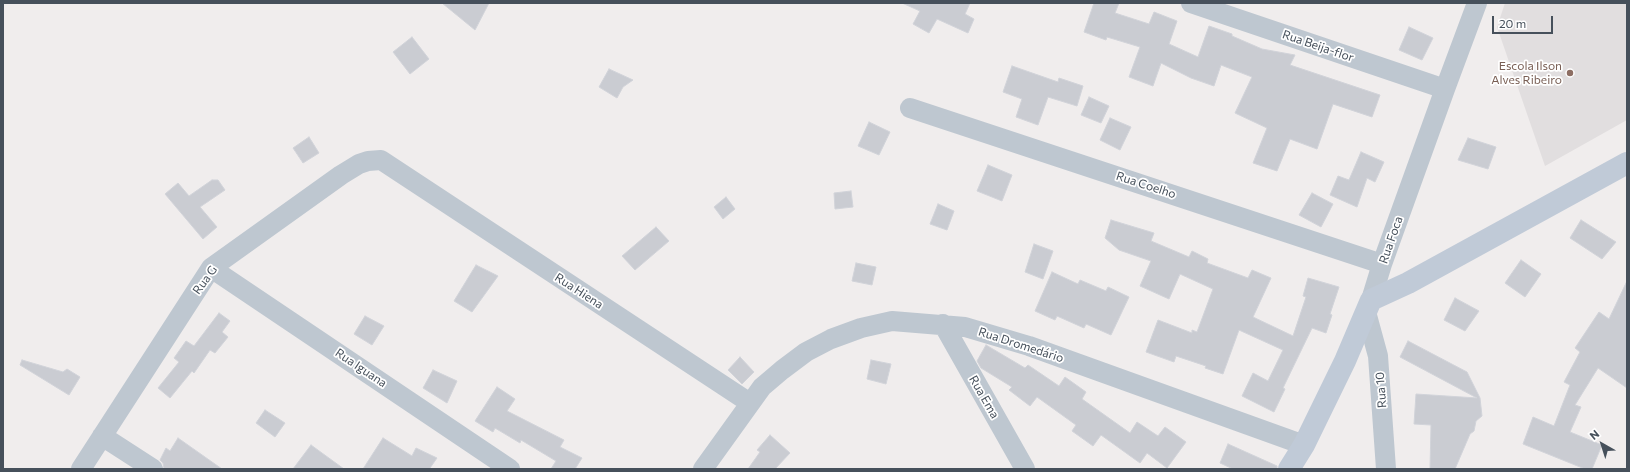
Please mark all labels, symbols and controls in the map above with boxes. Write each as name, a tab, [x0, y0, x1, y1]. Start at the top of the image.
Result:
scale bar	[1494, 8, 1555, 34]
text: 20 m	[1499, 16, 1526, 30]
street label: Rua Beija-flor	[1280, 27, 1356, 65]
place label: Escola Ilson Alves Ribeiro	[1491, 59, 1562, 87]
marker: Escola Ilson Alves Ribeiro	[1565, 68, 1575, 78]
street label: Rua Coelho	[1114, 169, 1178, 201]
street label: Rua Foca	[1376, 214, 1406, 266]
street label: Rua G	[190, 263, 220, 297]
street label: Rua Hiena	[552, 270, 606, 312]
street label: Rua Dromedário	[977, 324, 1065, 366]
street label: Rua Iguana	[332, 345, 390, 391]
street label: Rua 10	[1373, 371, 1389, 409]
street label: Rua Ema	[966, 373, 1002, 421]
north arrow	[1582, 424, 1622, 464]
text: N	[1587, 427, 1601, 442]

